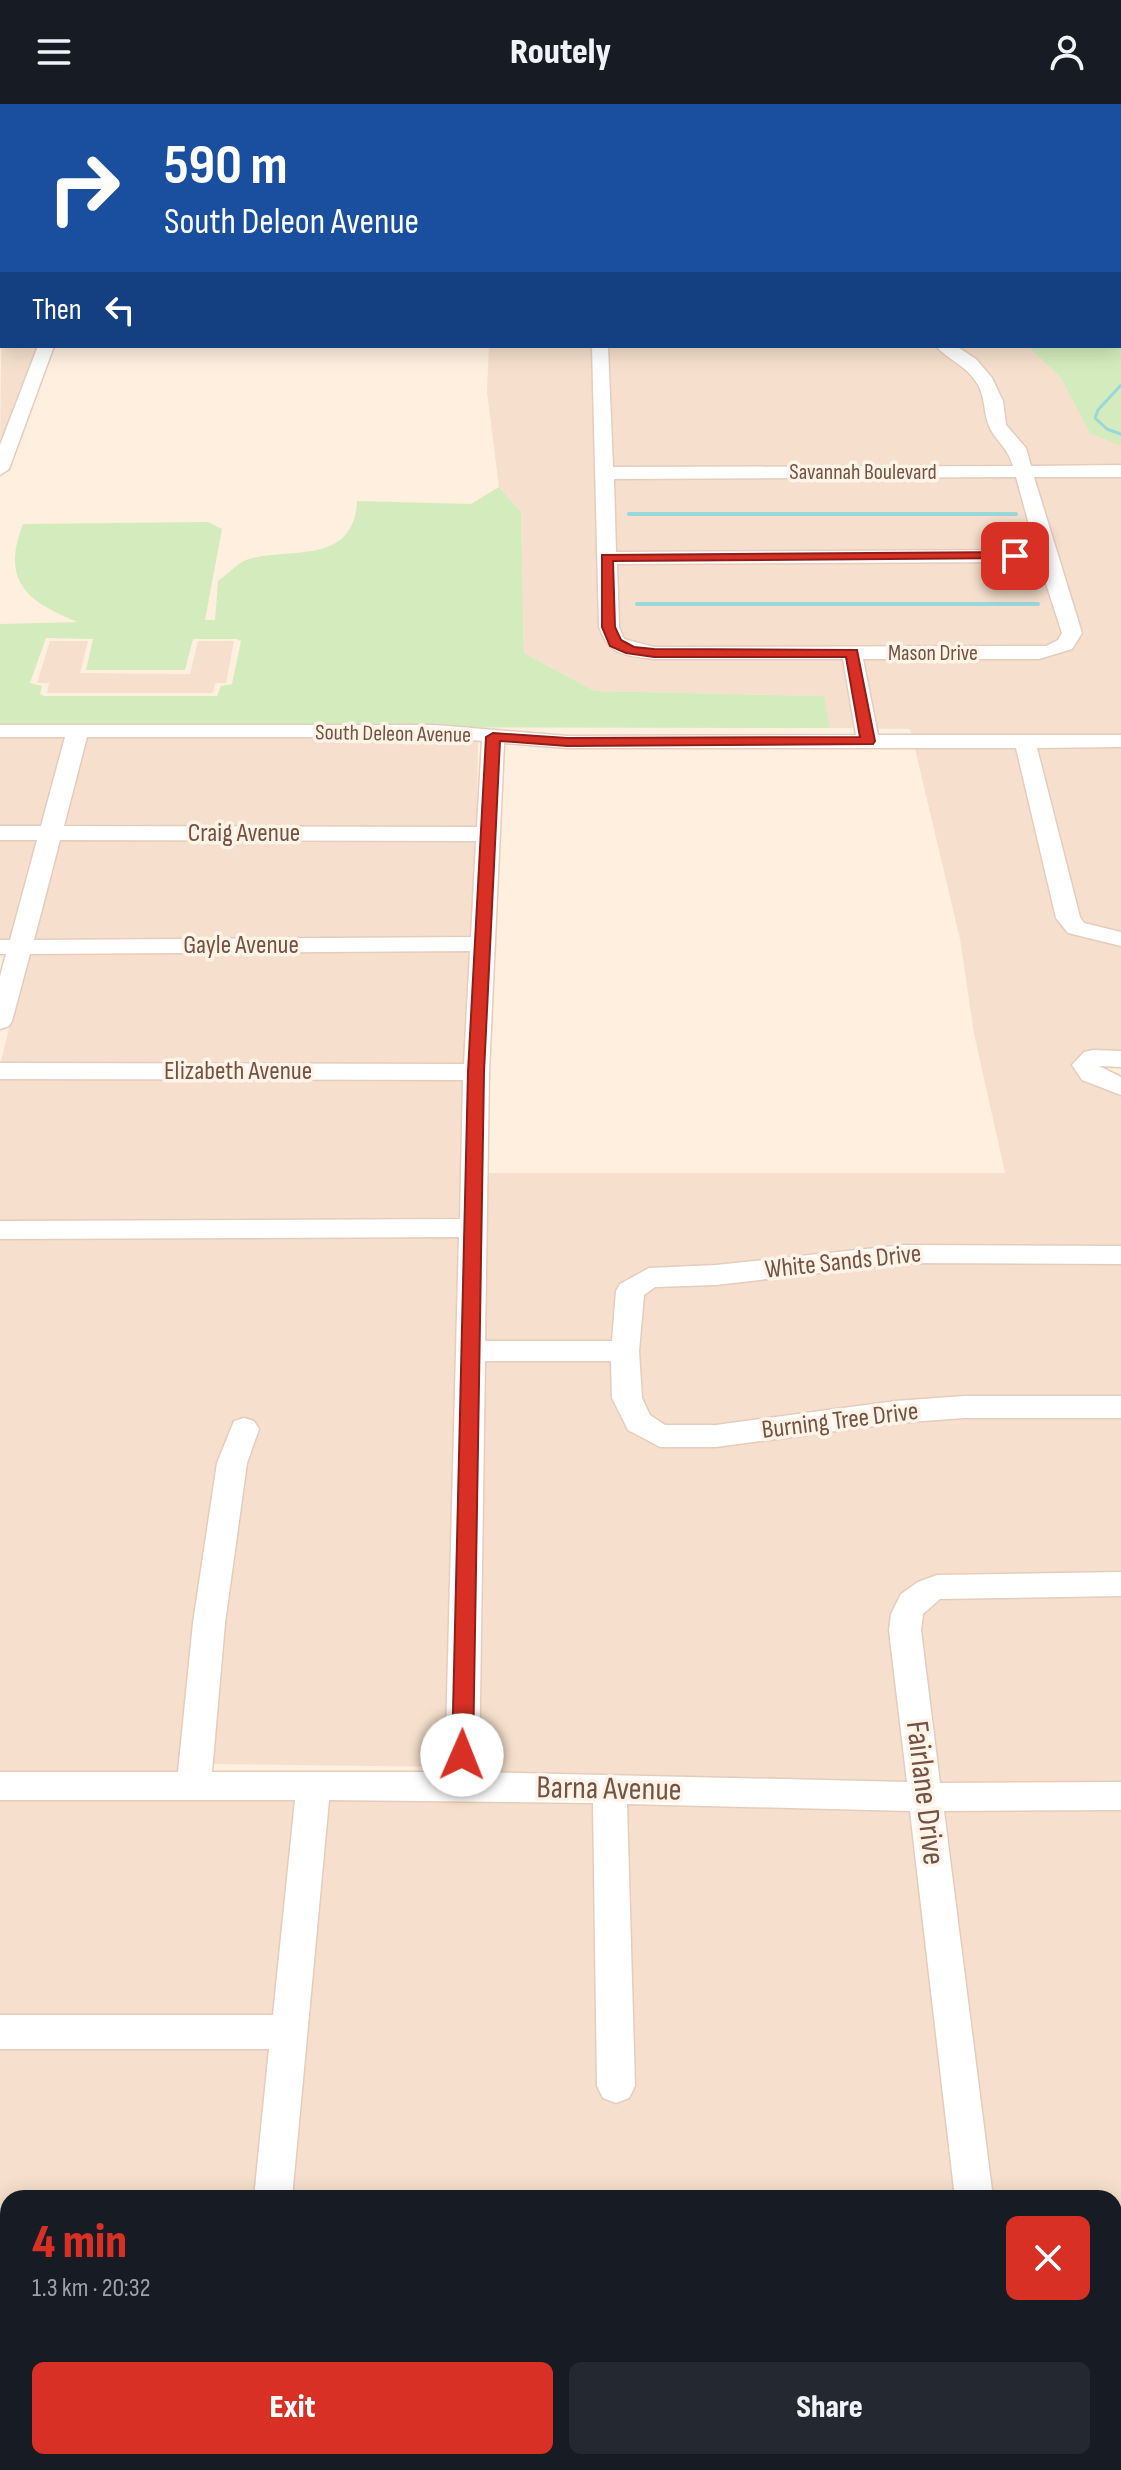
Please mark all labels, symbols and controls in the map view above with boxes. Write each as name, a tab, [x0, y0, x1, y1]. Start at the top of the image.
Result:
icon: menu	[32, 30, 76, 74]
icon: person	[1045, 30, 1089, 74]
text: Routely	[510, 31, 611, 74]
text: 590 m	[164, 133, 288, 200]
icon: right	[32, 136, 136, 240]
text: South Deleon Avenue	[164, 201, 419, 244]
icon: left	[98, 288, 142, 332]
text: Then	[32, 292, 82, 328]
street label: Savannah Boulevard	[789, 459, 937, 486]
pin	[981, 522, 1049, 590]
icon: arrive	[993, 534, 1037, 578]
street label: Mason Drive	[888, 640, 978, 667]
street label: South Deleon Avenue	[315, 719, 471, 749]
street label: Craig Avenue	[188, 818, 300, 849]
street label: Gayle Avenue	[183, 930, 299, 961]
street label: Elizabeth Avenue	[164, 1056, 312, 1087]
street label: White Sands Drive	[763, 1238, 923, 1286]
street label: Burning Tree Drive	[760, 1396, 920, 1446]
position arrow	[420, 1713, 504, 1797]
street label: Fairlane Drive	[897, 1719, 953, 1867]
street label: Barna Avenue	[536, 1768, 682, 1810]
text: 4 min	[32, 2214, 127, 2271]
button: close	[1006, 2216, 1090, 2300]
text: 1.3 km · 20:32	[32, 2273, 150, 2304]
button: Exit	[32, 2362, 553, 2454]
button: Share	[569, 2362, 1090, 2454]

